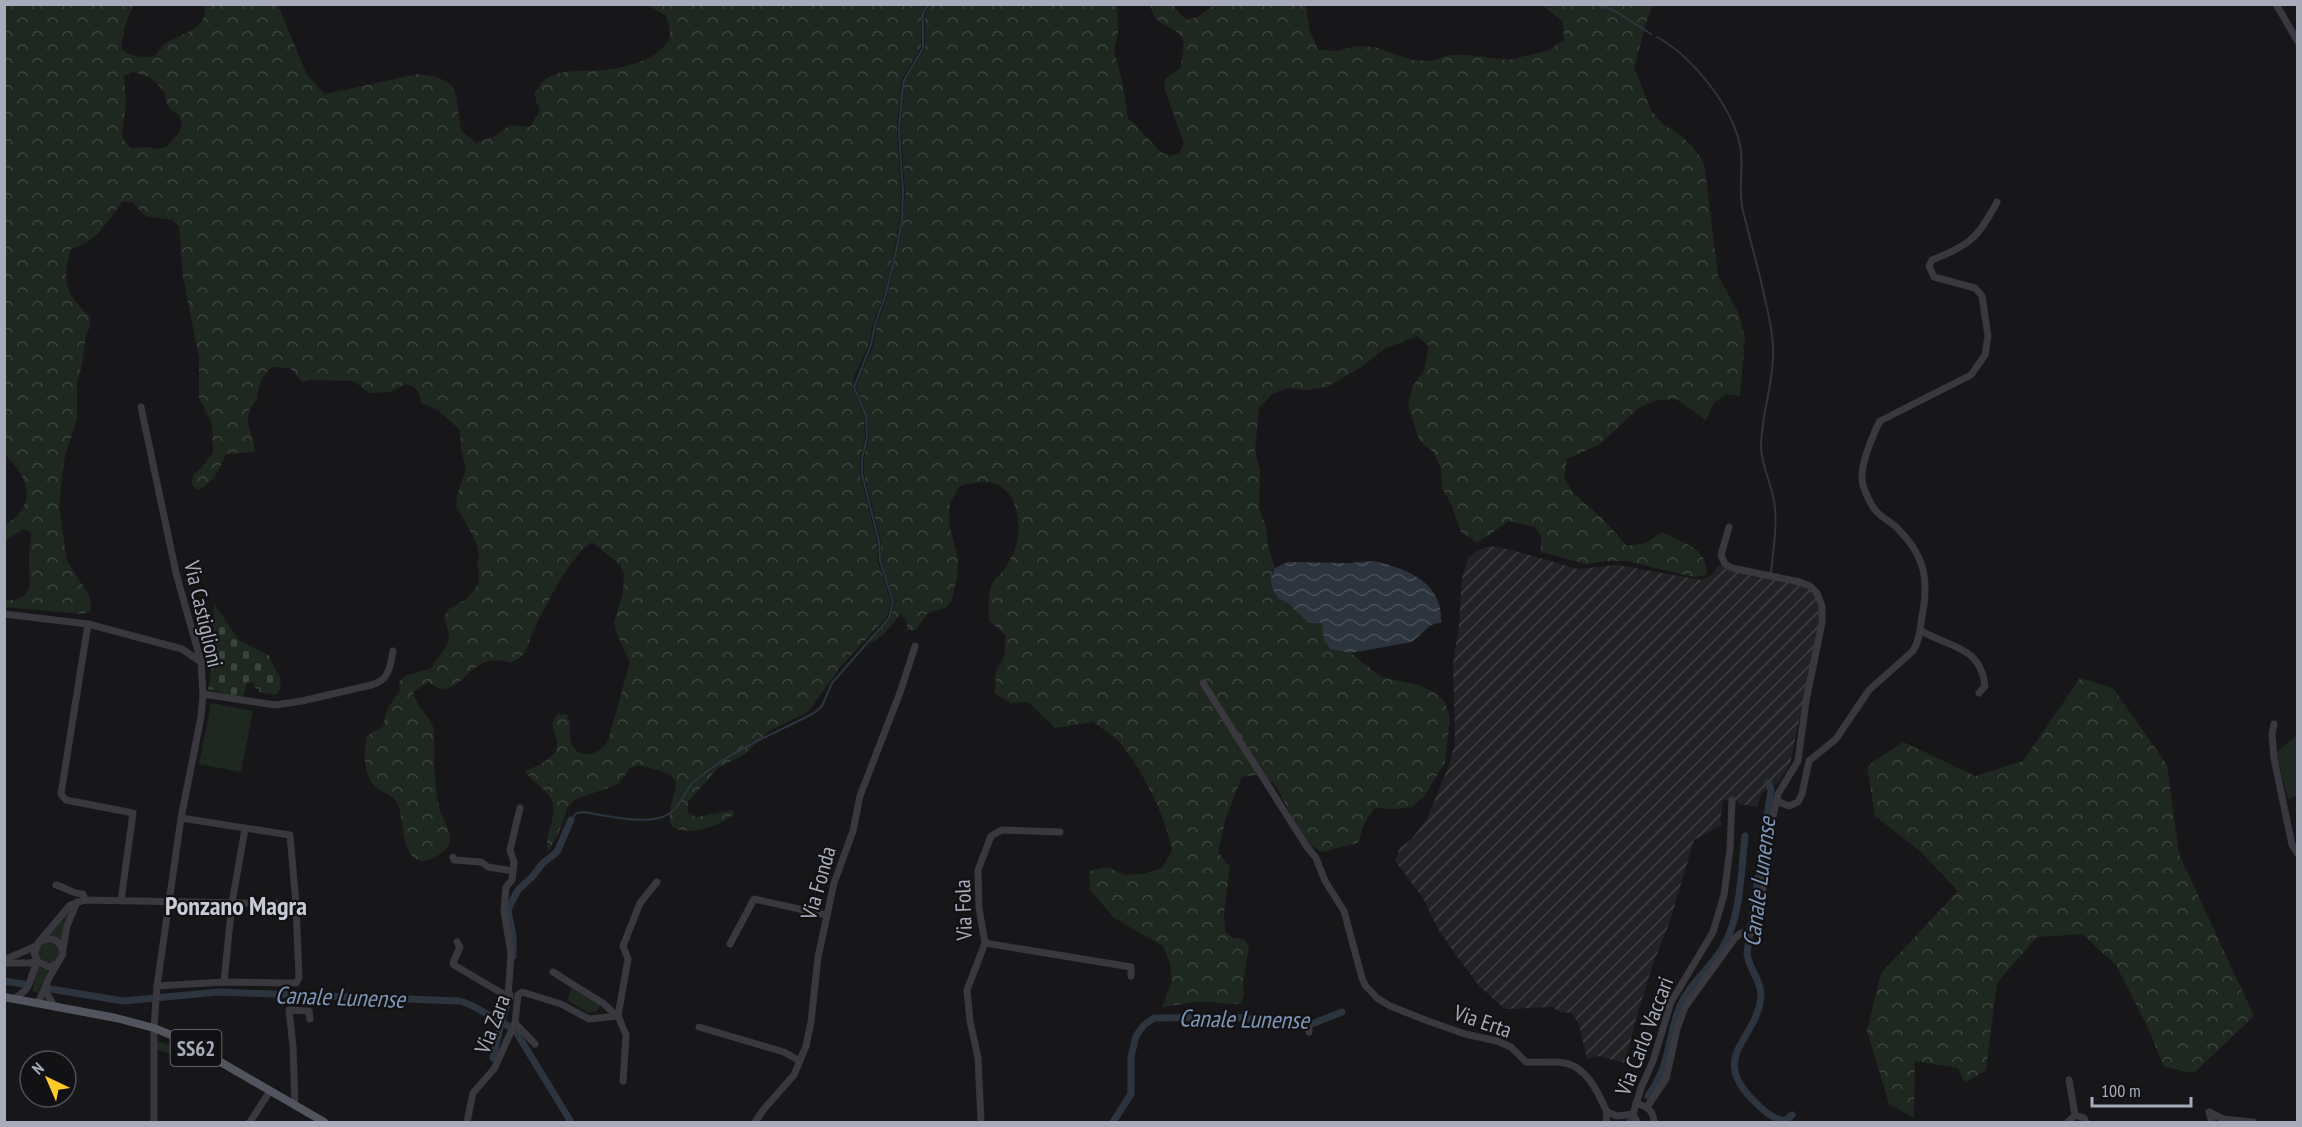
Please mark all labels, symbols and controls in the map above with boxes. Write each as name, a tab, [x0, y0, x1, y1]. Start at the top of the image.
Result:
street label: Via Castiglioni	[178, 557, 230, 670]
water label: Canale Lunense	[1736, 813, 1783, 948]
street label: Via Fonda	[794, 843, 842, 924]
street label: Via Fola	[948, 879, 978, 942]
district label: Ponzano Magra	[165, 889, 307, 922]
street label: Via Carlo Vaccari	[1608, 973, 1679, 1100]
water label: Canale Lunense	[274, 979, 408, 1015]
street label: Via Zara	[468, 991, 516, 1058]
street label: Via Erta	[1449, 998, 1516, 1044]
water label: Canale Lunense	[1179, 1002, 1311, 1036]
road number: SS62	[170, 1030, 222, 1066]
north arrow	[18, 1049, 78, 1109]
text: N	[28, 1058, 48, 1078]
scale bar	[2092, 1070, 2191, 1108]
text: 100 m	[2101, 1079, 2141, 1102]

